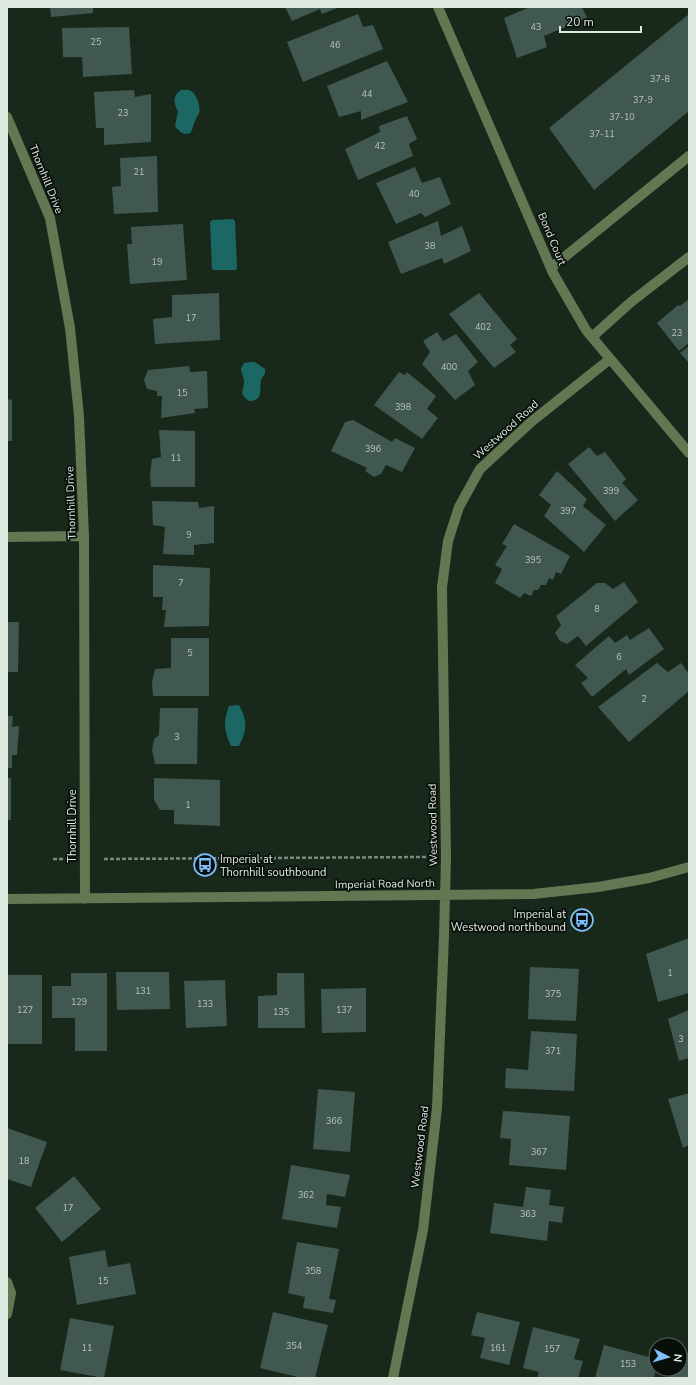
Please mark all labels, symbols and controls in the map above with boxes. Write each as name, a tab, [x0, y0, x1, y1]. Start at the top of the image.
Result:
scale bar	[560, 8, 641, 34]
text: 20 m	[566, 14, 594, 30]
house number: 43	[531, 21, 541, 33]
house number: 25	[91, 36, 101, 48]
house number: 46	[330, 39, 340, 51]
house number: 37-8	[650, 73, 670, 85]
house number: 44	[362, 88, 373, 100]
house number: 37-9	[633, 94, 653, 106]
house number: 23	[118, 107, 128, 119]
house number: 37-10	[609, 111, 635, 123]
house number: 37-11	[589, 128, 615, 140]
house number: 42	[375, 140, 385, 152]
street label: Thornhill Drive	[25, 142, 67, 216]
house number: 21	[134, 166, 144, 178]
house number: 40	[409, 188, 419, 200]
street label: Bond Court	[534, 210, 570, 268]
house number: 38	[425, 240, 435, 252]
house number: 19	[152, 256, 162, 268]
house number: 17	[186, 312, 196, 324]
house number: 402	[475, 321, 491, 333]
house number: 23	[672, 327, 682, 339]
house number: 400	[441, 361, 457, 373]
house number: 15	[177, 387, 187, 399]
street label: Westwood Road	[470, 397, 542, 463]
house number: 398	[395, 401, 411, 413]
house number: 396	[365, 443, 381, 455]
house number: 11	[171, 452, 181, 464]
street label: Thornhill Drive	[62, 466, 80, 540]
house number: 399	[603, 485, 619, 497]
house number: 397	[560, 505, 576, 517]
house number: 9	[186, 529, 192, 541]
house number: 395	[525, 554, 541, 566]
house number: 7	[178, 577, 184, 589]
house number: 8	[594, 603, 600, 615]
house number: 5	[187, 647, 193, 659]
house number: 6	[616, 651, 622, 663]
house number: 2	[641, 693, 647, 705]
house number: 3	[174, 731, 180, 743]
street label: Westwood Road	[425, 784, 441, 866]
street label: Thornhill Drive	[65, 789, 80, 863]
house number: 1	[185, 799, 191, 811]
bus stop icon: Imperial at Thornhill southbound	[192, 852, 218, 878]
place label: Imperial at Thornhill southbound	[220, 852, 326, 880]
street label: Imperial Road North	[335, 876, 435, 892]
place label: Imperial at Westwood northbound	[451, 907, 566, 935]
bus stop icon: Imperial at Westwood northbound	[569, 907, 595, 933]
house number: 1	[667, 967, 673, 979]
house number: 131	[135, 985, 151, 997]
house number: 375	[545, 988, 561, 1000]
house number: 129	[71, 996, 87, 1008]
house number: 133	[197, 998, 213, 1010]
house number: 127	[17, 1004, 33, 1016]
house number: 137	[336, 1004, 352, 1016]
house number: 135	[273, 1006, 289, 1018]
house number: 3	[678, 1033, 684, 1045]
house number: 371	[545, 1045, 561, 1057]
street label: Westwood Road	[408, 1105, 432, 1189]
house number: 366	[326, 1115, 342, 1127]
house number: 367	[531, 1146, 547, 1158]
house number: 18	[19, 1155, 29, 1167]
house number: 362	[298, 1189, 314, 1201]
house number: 17	[63, 1202, 73, 1214]
house number: 363	[520, 1208, 536, 1220]
house number: 358	[305, 1265, 321, 1277]
house number: 15	[98, 1275, 108, 1287]
north arrow	[648, 1337, 688, 1377]
house number: 354	[286, 1340, 303, 1352]
house number: 11	[82, 1342, 92, 1354]
house number: 161	[490, 1342, 506, 1354]
house number: 157	[544, 1343, 560, 1355]
text: N	[670, 1353, 685, 1363]
house number: 153	[620, 1358, 636, 1370]

